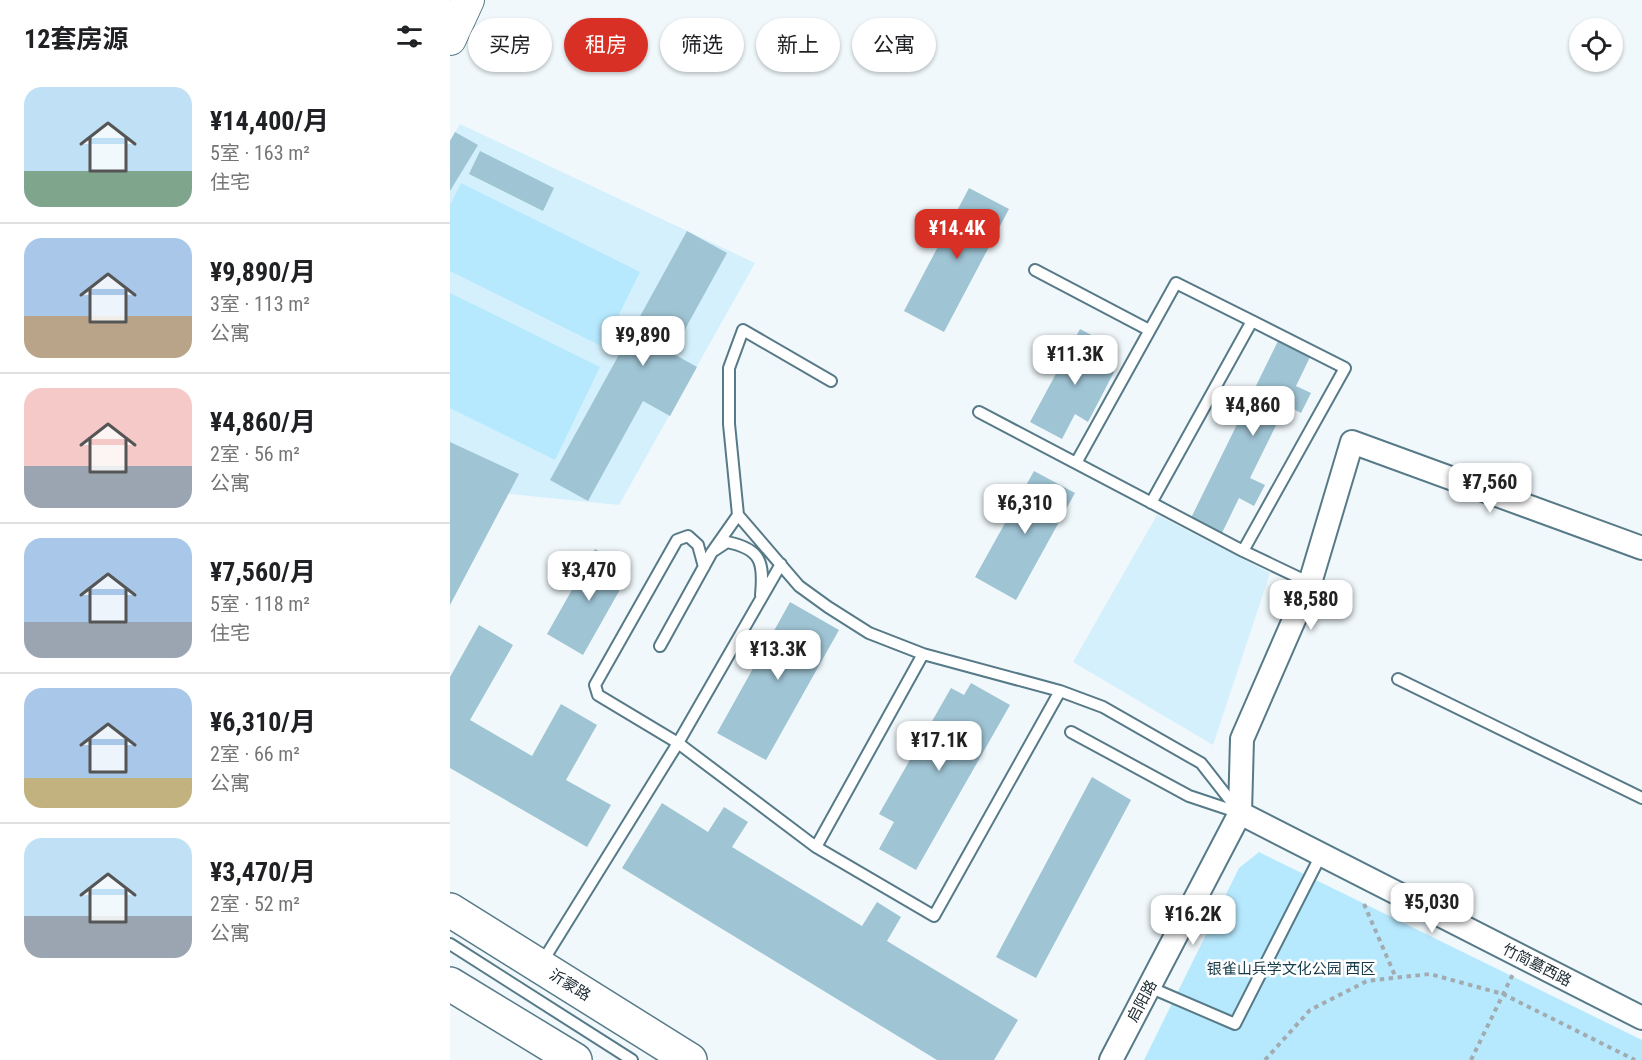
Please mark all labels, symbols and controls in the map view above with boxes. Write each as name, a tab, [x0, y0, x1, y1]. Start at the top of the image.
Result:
chip: 买房	[468, 18, 552, 72]
chip: 租房	[564, 18, 648, 72]
chip: 筛选	[660, 18, 744, 72]
chip: 新上	[756, 18, 840, 72]
chip: 公寓	[852, 18, 936, 72]
map controls	[1569, 18, 1623, 72]
button: locate	[1569, 18, 1623, 72]
icon: filters	[393, 20, 426, 53]
text: 12套房源	[24, 24, 128, 54]
text: ¥14,400/月	[210, 106, 329, 136]
icon: home	[72, 111, 144, 183]
text: 5室 · 163 m²	[210, 141, 310, 165]
text: 住宅	[210, 170, 250, 194]
pin: ¥14.4K	[908, 209, 1006, 260]
text: ¥14.4K	[929, 216, 985, 240]
text: ¥9,890/月	[210, 257, 316, 287]
icon: home	[72, 262, 144, 334]
text: 3室 · 113 m²	[210, 292, 310, 316]
pin: ¥9,890	[594, 316, 692, 367]
text: 公寓	[210, 321, 250, 345]
text: ¥9,890	[616, 323, 670, 347]
pin: ¥11.3K	[1026, 335, 1124, 386]
text: ¥11.3K	[1047, 342, 1103, 366]
pin: ¥4,860	[1204, 386, 1302, 437]
text: ¥4,860	[1226, 393, 1280, 417]
text: ¥4,860/月	[210, 407, 316, 437]
icon: home	[72, 412, 144, 484]
text: 2室 · 56 m²	[210, 442, 300, 466]
pin: ¥7,560	[1441, 463, 1539, 514]
text: ¥7,560	[1463, 470, 1517, 494]
text: 公寓	[210, 471, 250, 495]
pin: ¥6,310	[976, 484, 1074, 535]
text: ¥6,310	[998, 491, 1052, 515]
pin: ¥3,470	[540, 551, 638, 602]
text: ¥7,560/月	[210, 557, 316, 587]
text: ¥3,470	[562, 558, 616, 582]
icon: home	[72, 562, 144, 634]
pin: ¥8,580	[1262, 580, 1360, 631]
text: ¥8,580	[1284, 587, 1338, 611]
text: 5室 · 118 m²	[210, 592, 310, 616]
text: 住宅	[210, 621, 250, 645]
pin: ¥13.3K	[729, 630, 827, 681]
text: ¥13.3K	[750, 637, 806, 661]
text: ¥6,310/月	[210, 707, 316, 737]
icon: home	[72, 712, 144, 784]
pin: ¥17.1K	[890, 721, 988, 772]
text: ¥17.1K	[911, 728, 967, 752]
text: 2室 · 66 m²	[210, 742, 300, 766]
text: 公寓	[210, 771, 250, 795]
text: ¥3,470/月	[210, 857, 316, 887]
icon: home	[72, 862, 144, 934]
pin: ¥5,030	[1383, 883, 1481, 934]
text: ¥5,030	[1405, 890, 1459, 914]
text: 2室 · 52 m²	[210, 892, 300, 916]
pin: ¥16.2K	[1144, 895, 1242, 946]
text: ¥16.2K	[1165, 902, 1221, 926]
text: 公寓	[210, 921, 250, 945]
street label: 竹简墓西路	[1499, 940, 1575, 990]
park label: 银雀山兵学文化公园 西区	[1207, 960, 1375, 978]
street label: 沂蒙路	[546, 965, 594, 1005]
street label: 启阳路	[1123, 977, 1161, 1025]

